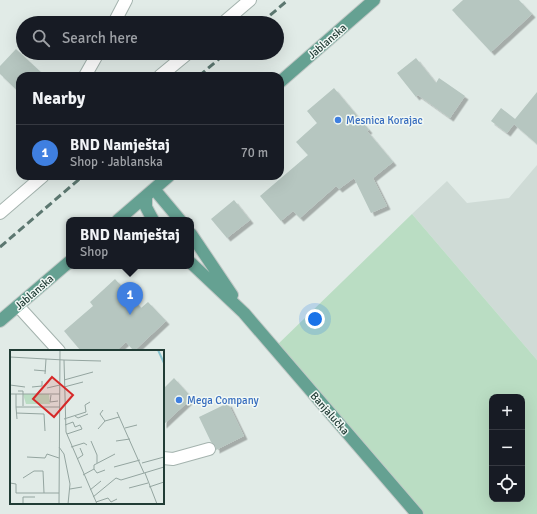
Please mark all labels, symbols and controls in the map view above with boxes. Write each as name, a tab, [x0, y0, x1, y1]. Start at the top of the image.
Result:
search box	[16, 16, 284, 60]
street label: Jablanska	[305, 21, 350, 62]
icon: search	[30, 27, 52, 49]
text: Search here	[62, 29, 138, 47]
text: Nearby	[32, 88, 85, 109]
place label: Mesnica Korajac	[346, 114, 423, 127]
marker: Mesnica Korajac	[333, 115, 343, 125]
text: BND Namještaj	[70, 136, 170, 154]
text: 1	[41, 145, 49, 161]
text: 70 m	[241, 145, 268, 161]
text: Shop · Jablanska	[70, 154, 163, 170]
popup	[66, 217, 194, 269]
text: BND Namještaj	[80, 226, 180, 244]
text: Shop	[80, 244, 108, 260]
street label: Jablanska	[12, 272, 57, 313]
pin: 1	[117, 282, 143, 315]
your location	[305, 309, 325, 329]
inset map	[10, 350, 164, 504]
street label: Banjalučka	[308, 389, 352, 438]
place label: Mega Company	[187, 394, 259, 407]
map controls	[489, 394, 525, 502]
button: +	[489, 394, 525, 430]
marker: Mega Company	[174, 395, 184, 405]
button: −	[489, 430, 525, 466]
button: locate	[489, 466, 525, 502]

